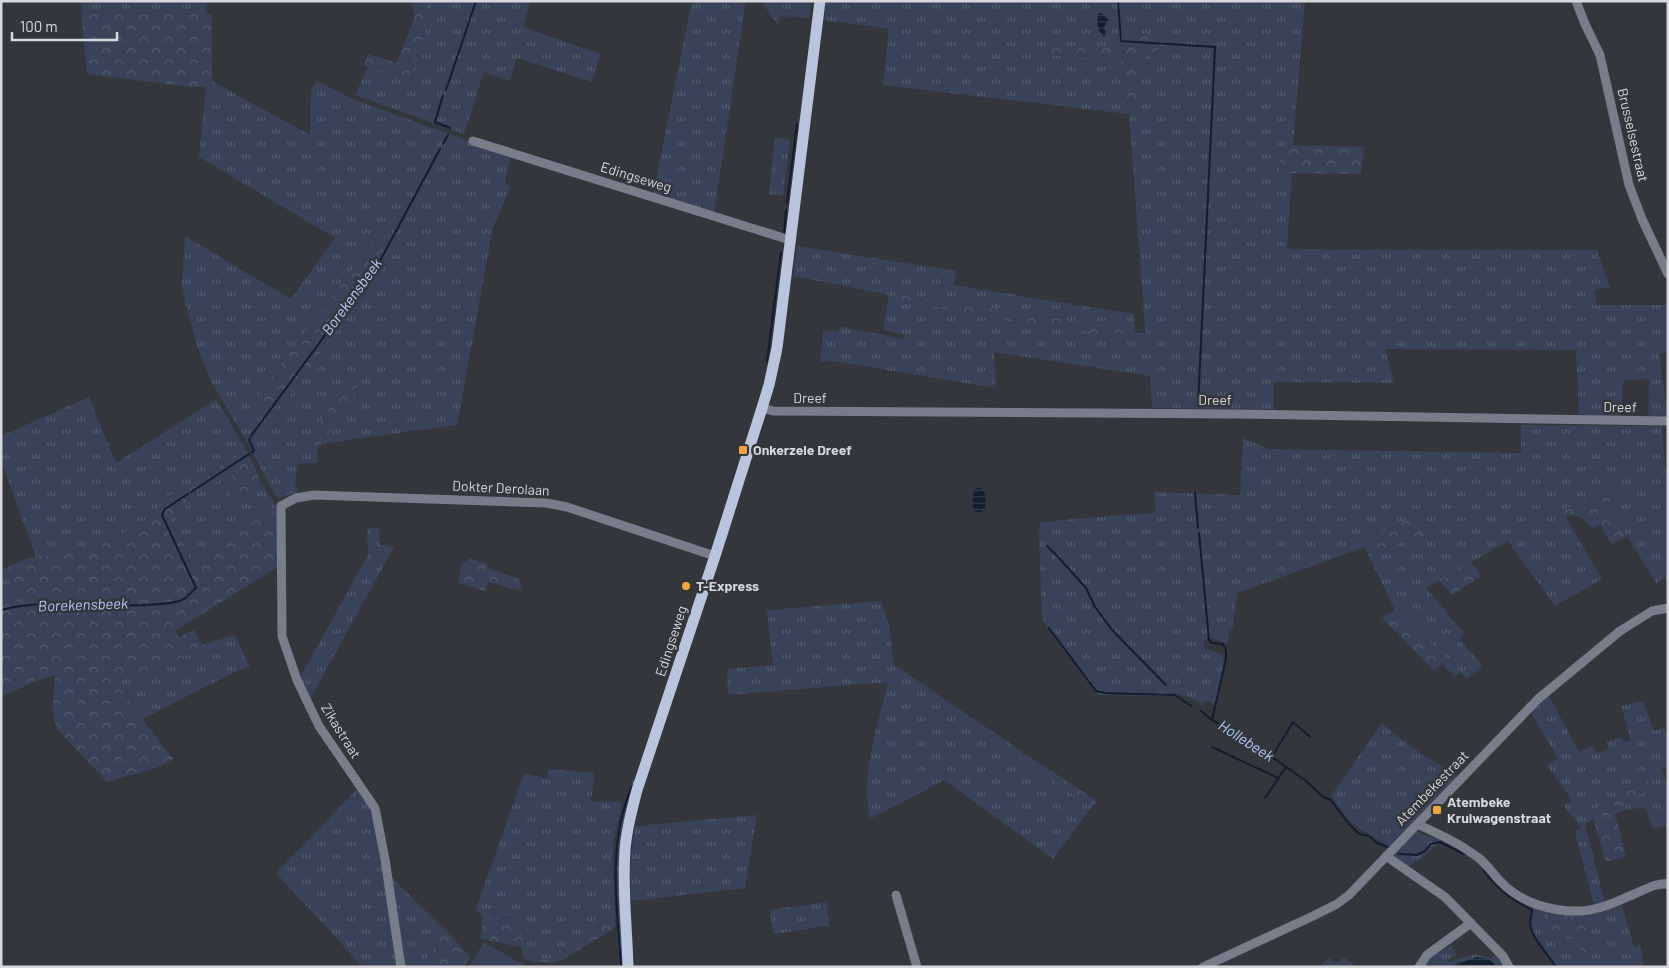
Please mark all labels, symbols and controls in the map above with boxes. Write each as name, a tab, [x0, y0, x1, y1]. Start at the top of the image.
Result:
scale bar	[12, 10, 118, 42]
text: 100 m	[20, 17, 58, 35]
street label: Brusselsestraat	[1614, 86, 1653, 183]
street label: Edingseweg	[599, 158, 674, 195]
water label: Borekensbeek	[317, 254, 385, 338]
street label: Dreef	[793, 389, 827, 406]
street label: Dreef	[1198, 391, 1232, 408]
street label: Dreef	[1603, 398, 1637, 415]
place label: Onkerzele Dreef	[753, 441, 852, 458]
marker: Onkerzele Dreef	[737, 444, 749, 456]
street label: Dokter Derolaan	[452, 476, 550, 499]
place label: T-Express	[696, 577, 759, 594]
marker: T-Express	[680, 580, 692, 592]
water label: Borekensbeek	[38, 593, 129, 615]
street label: Edingseweg	[651, 603, 690, 678]
street label: Zikastraat	[318, 700, 365, 761]
water label: Hollebeek	[1215, 716, 1278, 765]
street label: Atembekestraat	[1392, 747, 1472, 829]
place label: Atembeke Kruiwagenstraat	[1447, 793, 1551, 826]
marker: Atembeke Kruiwagenstraat	[1431, 804, 1443, 816]

